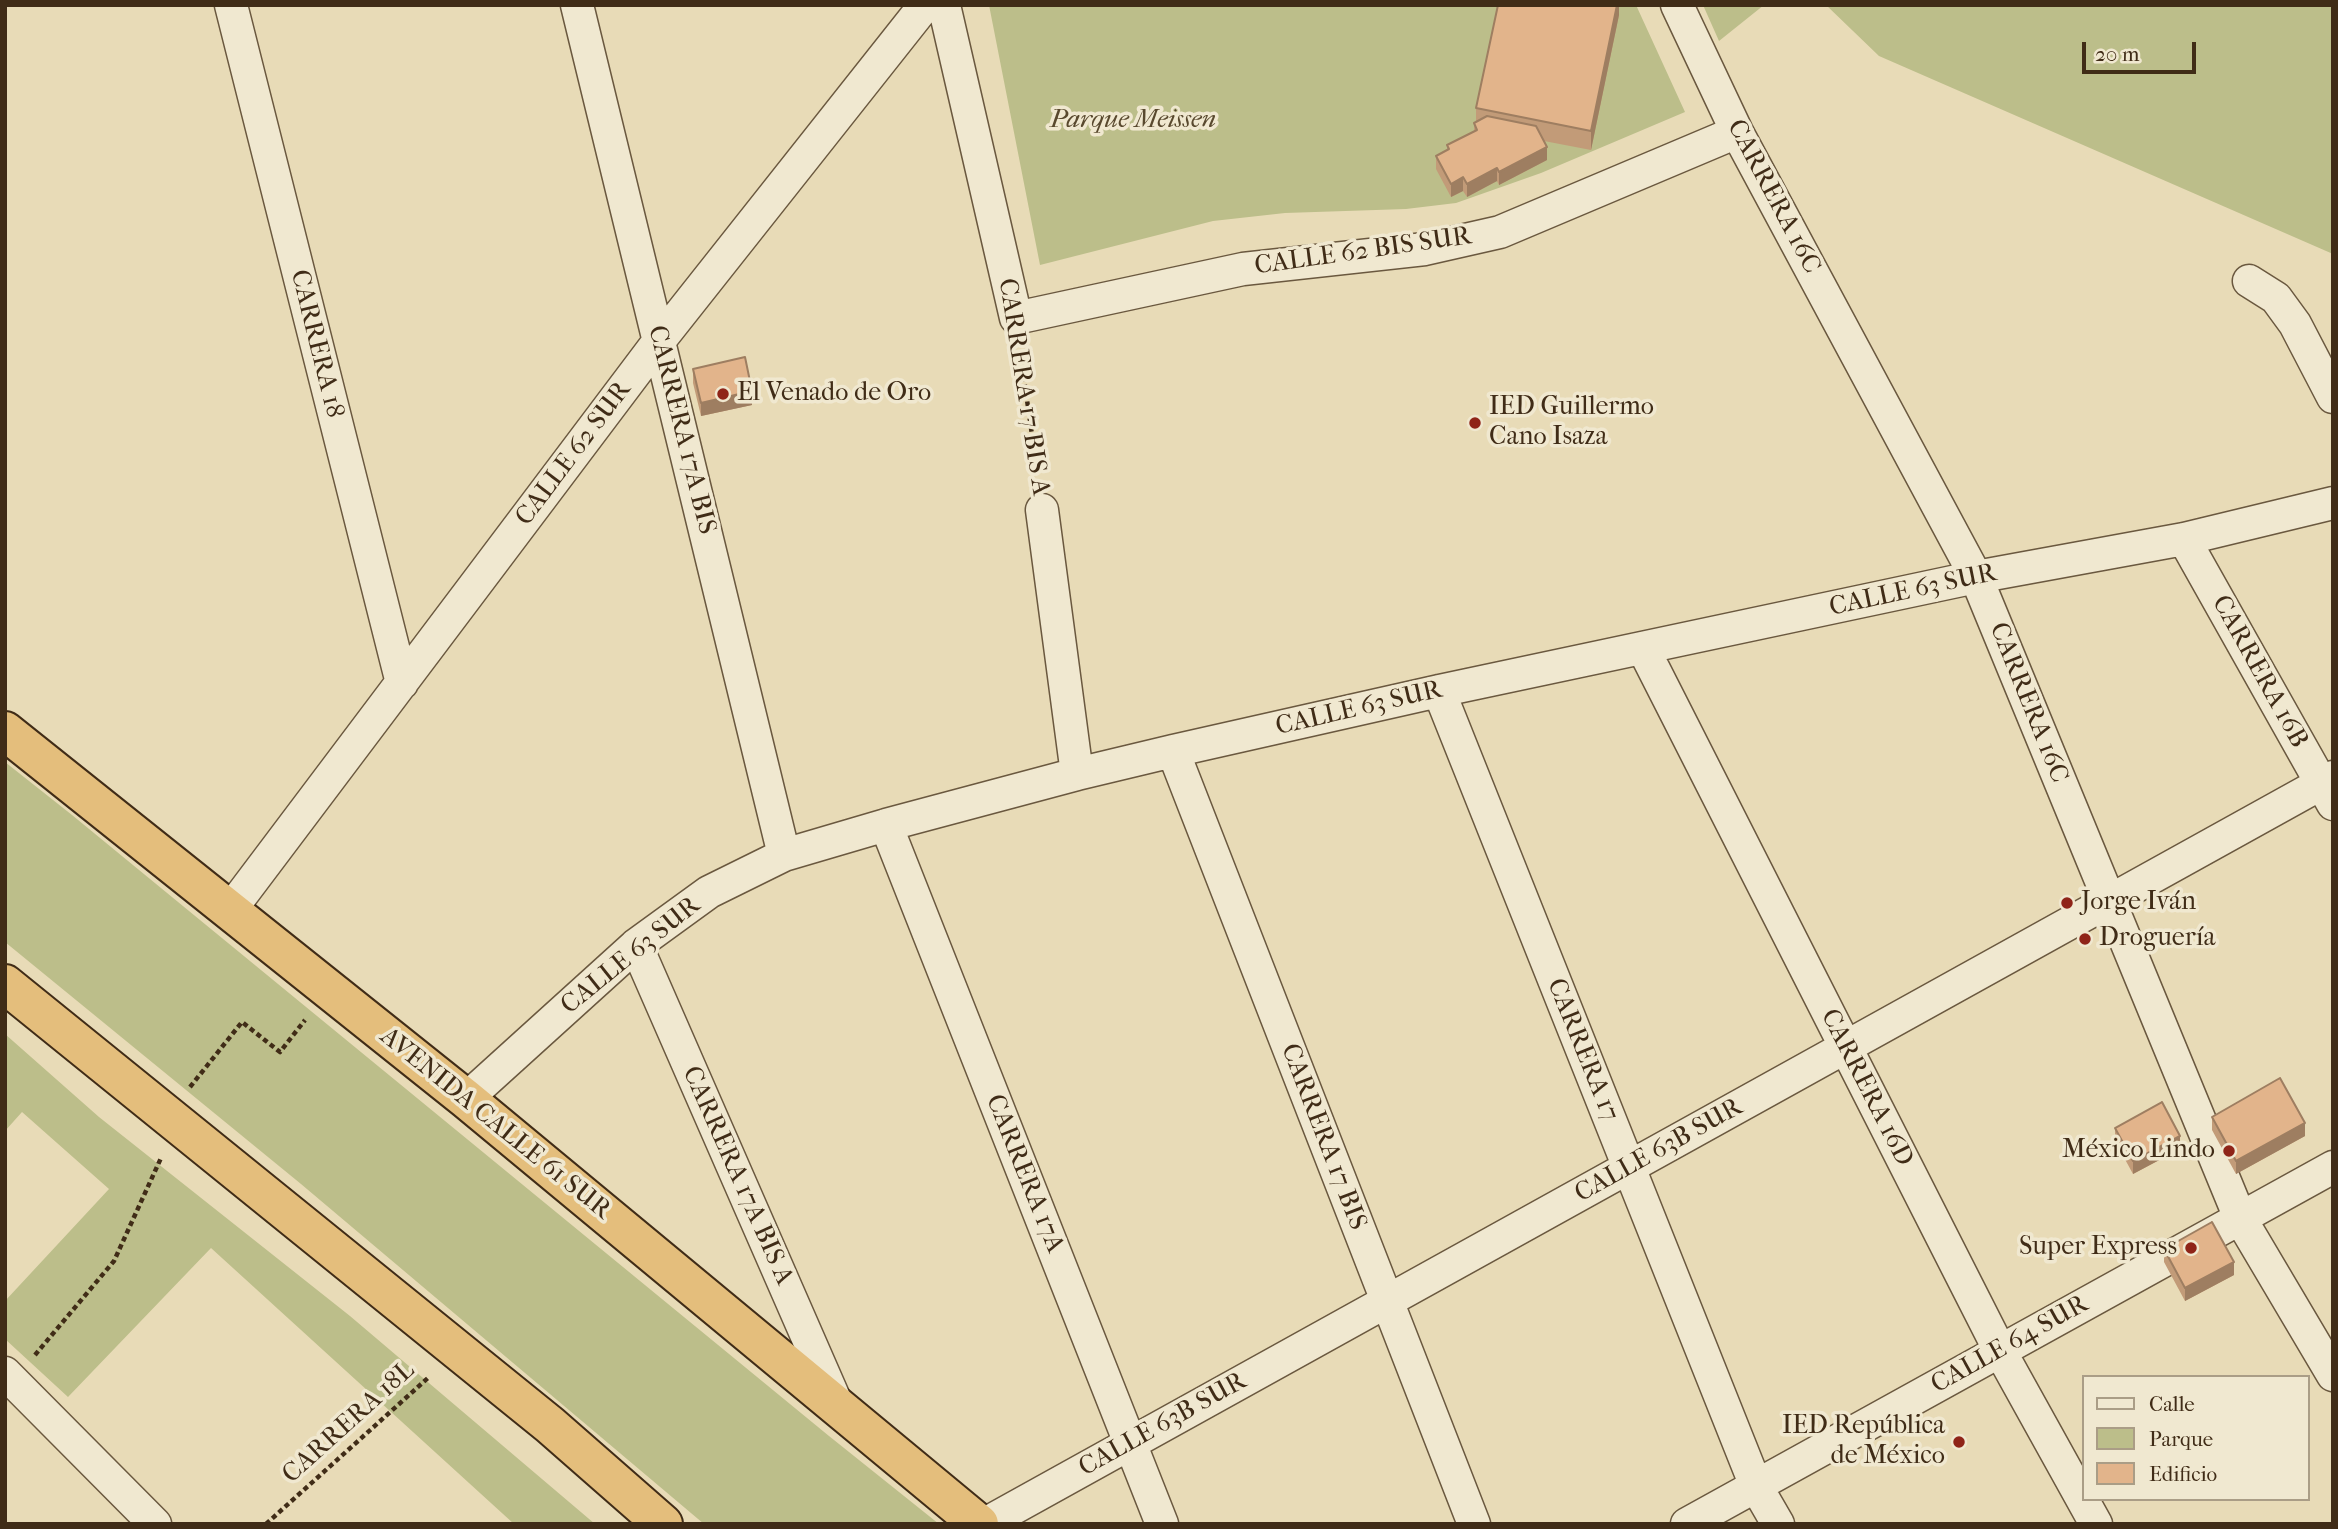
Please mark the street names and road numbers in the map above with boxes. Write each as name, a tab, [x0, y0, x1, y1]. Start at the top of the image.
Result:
street label: CARRERA 16C	[1719, 115, 1827, 279]
street label: CALLE 62 BIS SUR	[1253, 221, 1473, 283]
street label: CARRERA 18	[283, 267, 349, 421]
street label: CARRERA 17 BIS A	[990, 276, 1056, 498]
street label: CARRERA 17A BIS	[640, 323, 722, 537]
street label: CALLE 62 SUR	[510, 376, 638, 532]
street label: CALLE 63 SUR	[1827, 558, 1999, 624]
street label: CARRERA 16B	[2204, 590, 2314, 754]
street label: CARRERA 16C	[1982, 618, 2074, 788]
street label: CALLE 63 SUR	[1273, 675, 1445, 743]
street label: CALLE 63 SUR	[555, 890, 707, 1022]
street label: CARRERA 17	[1539, 974, 1625, 1126]
street label: CARRERA 16D	[1813, 1004, 1919, 1172]
street label: AVENIDA CALLE 61 SUR	[373, 1021, 617, 1227]
street label: CARRERA 17 BIS	[1273, 1039, 1373, 1235]
street label: CARRERA 17A BIS A	[675, 1062, 799, 1290]
street label: CARRERA 17A	[978, 1090, 1070, 1258]
street label: CALLE 63B SUR	[1570, 1092, 1748, 1210]
street label: CALLE 64 SUR	[1926, 1289, 2094, 1401]
street label: CARRERA 18L	[276, 1355, 422, 1491]
street label: CALLE 63B SUR	[1074, 1366, 1252, 1484]

